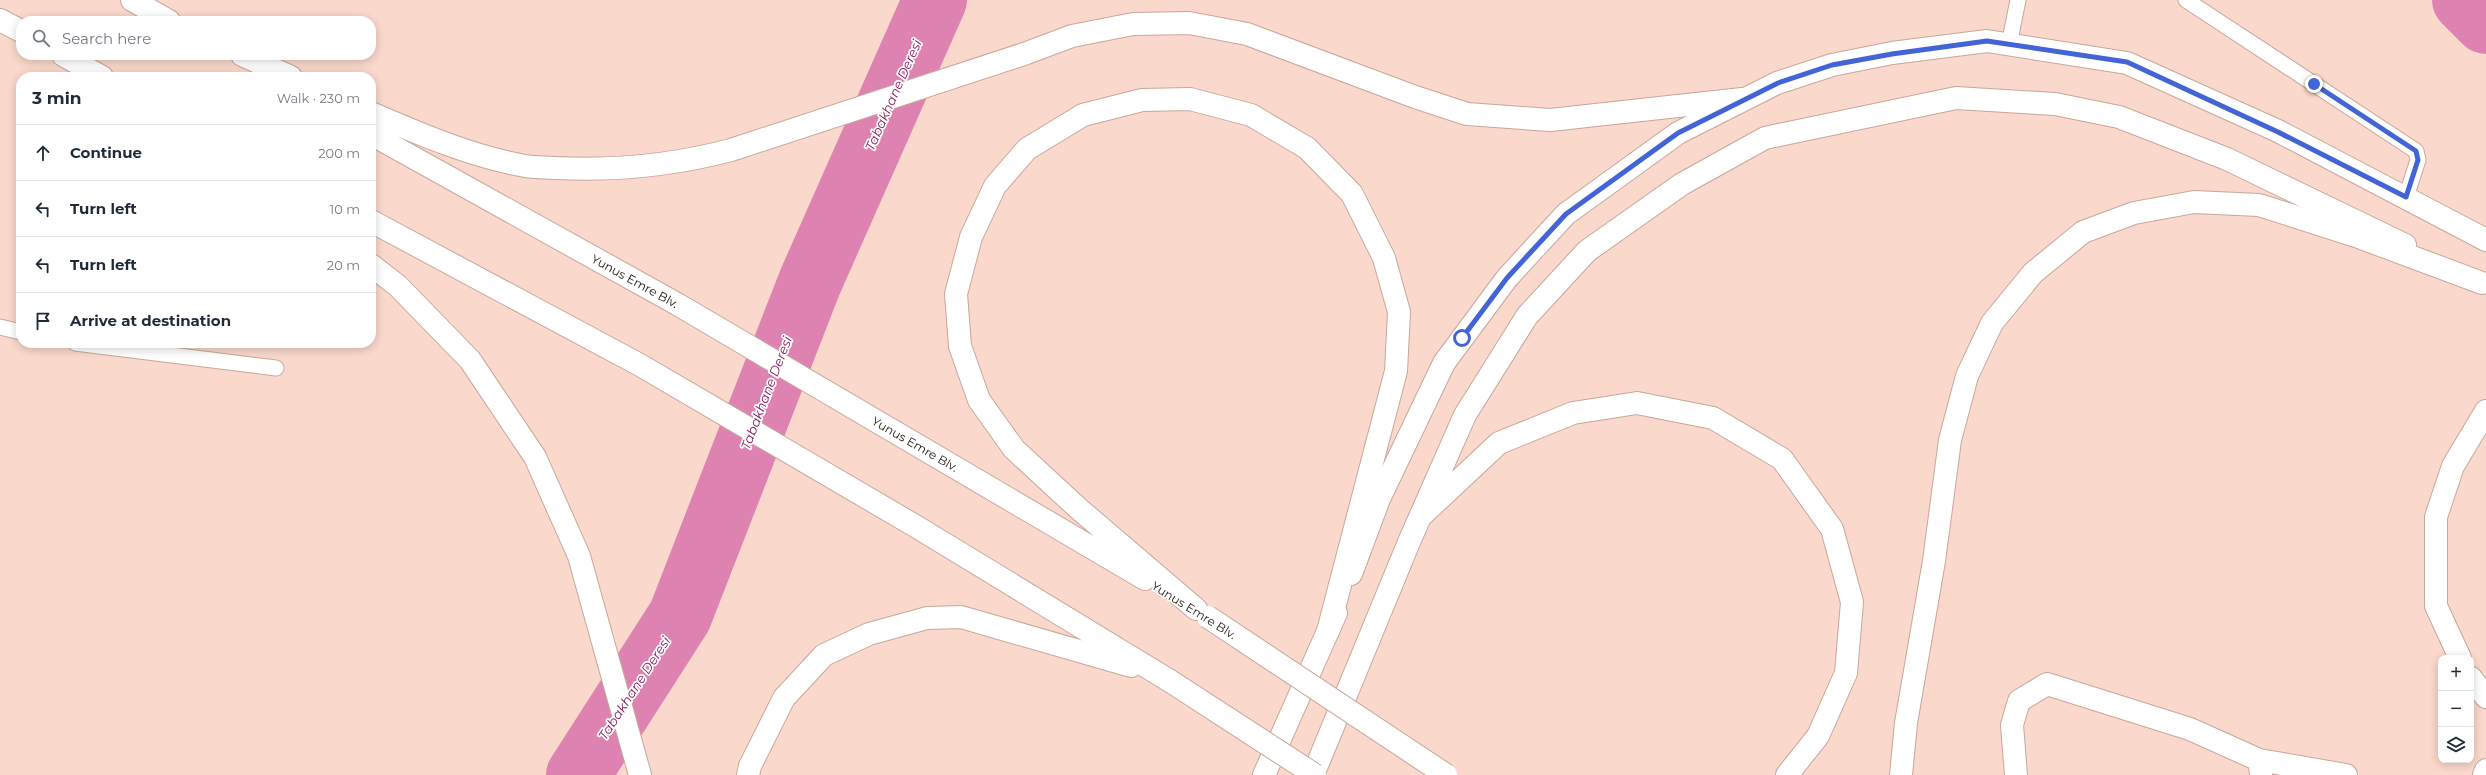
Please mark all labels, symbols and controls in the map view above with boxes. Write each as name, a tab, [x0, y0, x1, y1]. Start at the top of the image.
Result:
search box	[16, 16, 376, 60]
icon: search	[30, 27, 52, 49]
text: Search here	[62, 29, 151, 48]
water label: Tabakhane Deresi	[861, 37, 925, 153]
route end	[2305, 75, 2323, 93]
text: 3 min	[32, 88, 82, 108]
text: Walk · 230 m	[277, 90, 360, 106]
icon: ahead	[32, 142, 54, 164]
text: Continue	[70, 143, 142, 162]
text: 200 m	[318, 145, 360, 161]
icon: left	[32, 198, 54, 220]
text: Turn left	[70, 199, 137, 218]
text: 10 m	[330, 201, 360, 217]
street label: Yunus Emre Blv.	[589, 251, 681, 311]
icon: left	[32, 254, 54, 276]
text: Turn left	[70, 255, 137, 274]
text: 20 m	[327, 257, 360, 273]
icon: arrive	[32, 310, 54, 332]
text: Arrive at destination	[70, 311, 231, 330]
route start	[1453, 329, 1471, 347]
water label: Tabakhane Deresi	[737, 334, 795, 452]
street label: Yunus Emre Blv.	[869, 413, 961, 475]
street label: Yunus Emre Blv.	[1149, 578, 1239, 642]
water label: Tabakhane Deresi	[595, 633, 674, 743]
map controls	[2438, 655, 2474, 763]
button: +	[2438, 655, 2474, 691]
button: −	[2438, 691, 2474, 727]
button: layers	[2438, 727, 2474, 763]

